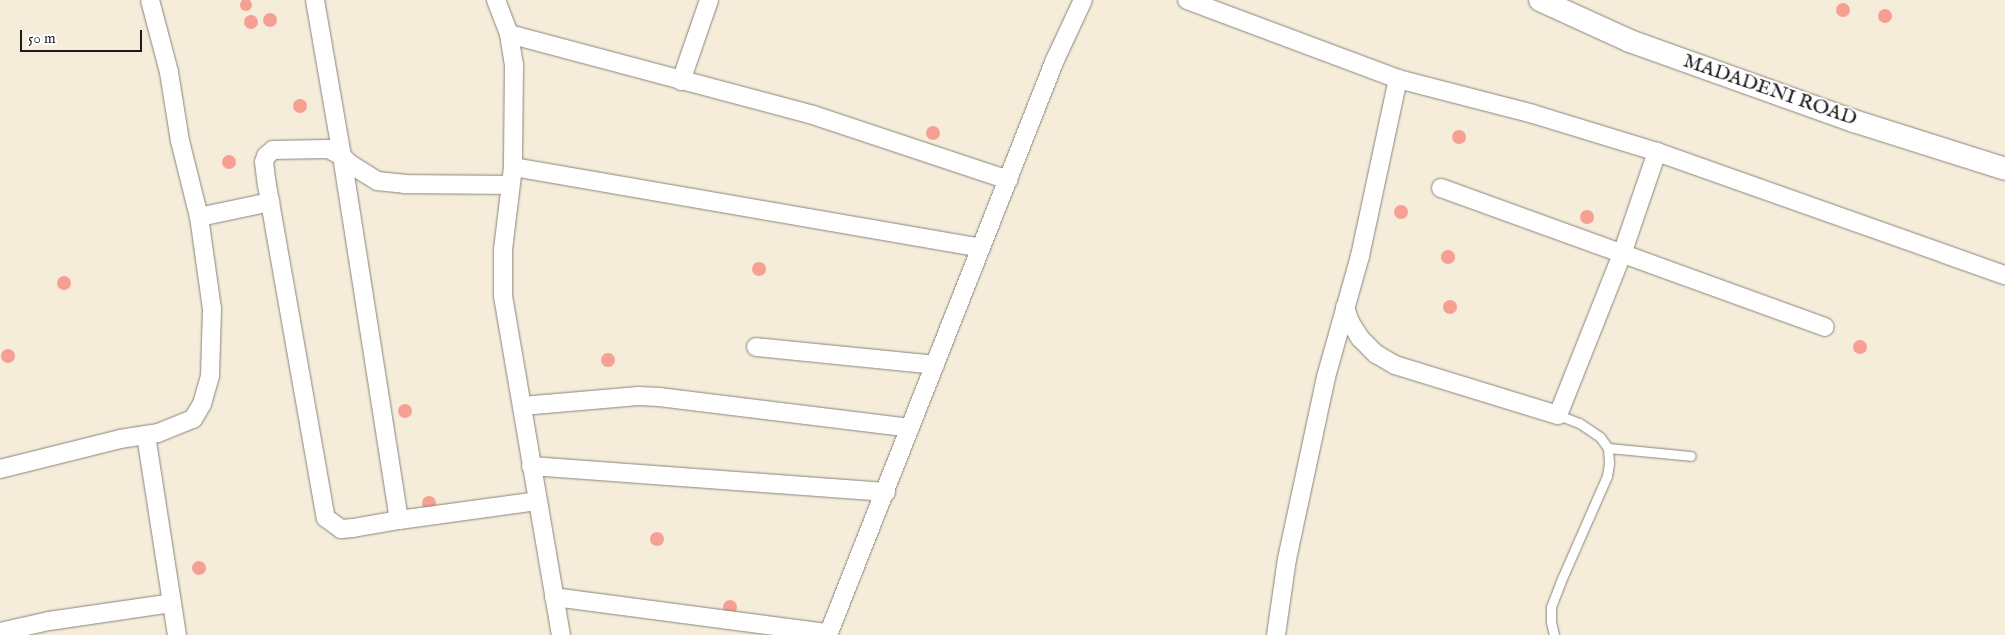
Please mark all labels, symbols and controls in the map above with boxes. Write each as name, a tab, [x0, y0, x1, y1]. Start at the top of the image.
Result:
scale bar	[22, 20, 145, 52]
text: 50 m	[28, 29, 56, 48]
street label: MADADENI ROAD	[1680, 49, 1860, 131]

